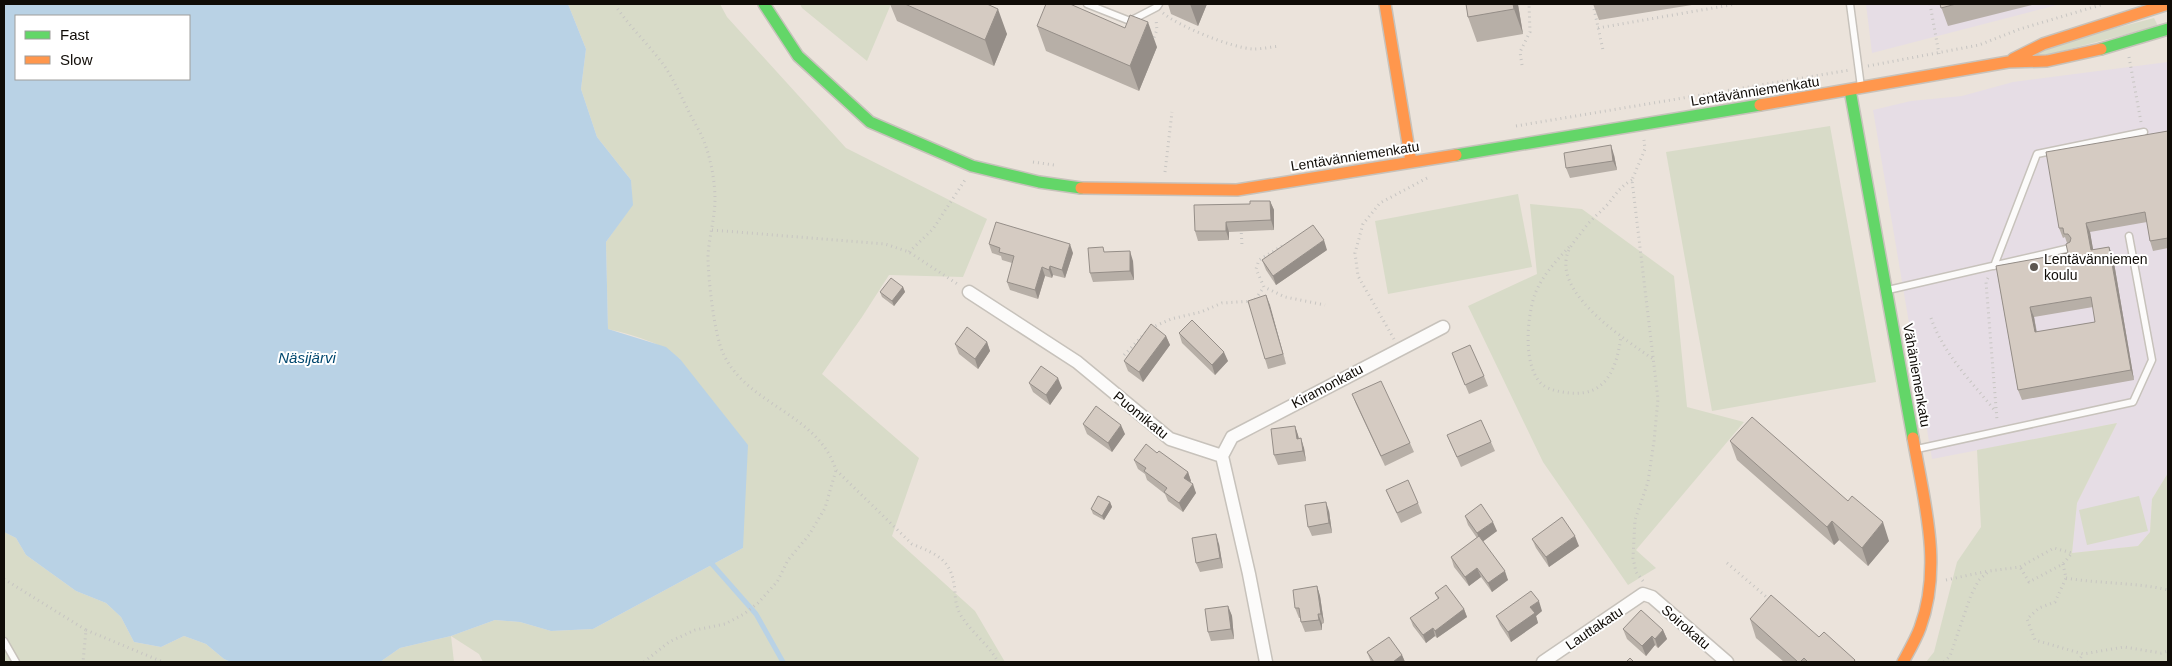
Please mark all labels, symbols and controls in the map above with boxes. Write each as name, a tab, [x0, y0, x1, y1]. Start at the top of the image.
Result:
legend	[15, 15, 190, 80]
text: Fast	[60, 26, 90, 43]
text: Slow	[60, 51, 93, 68]
street label: Lentävänniemenkatu	[1690, 73, 1820, 109]
street label: Lentävänniemenkatu	[1290, 138, 1420, 174]
place label: Lentävänniemen koulu	[2044, 251, 2148, 283]
marker: Lentävänniemen koulu	[2028, 261, 2040, 273]
street label: Vähäniemenkatu	[1900, 322, 1934, 428]
water label: Näsijärvi	[278, 349, 336, 366]
street label: Kiramonkatu	[1289, 360, 1365, 412]
street label: Puomikatu	[1110, 388, 1172, 442]
street label: Soirokatu	[1658, 602, 1714, 652]
street label: Lauttakatu	[1562, 603, 1626, 653]

